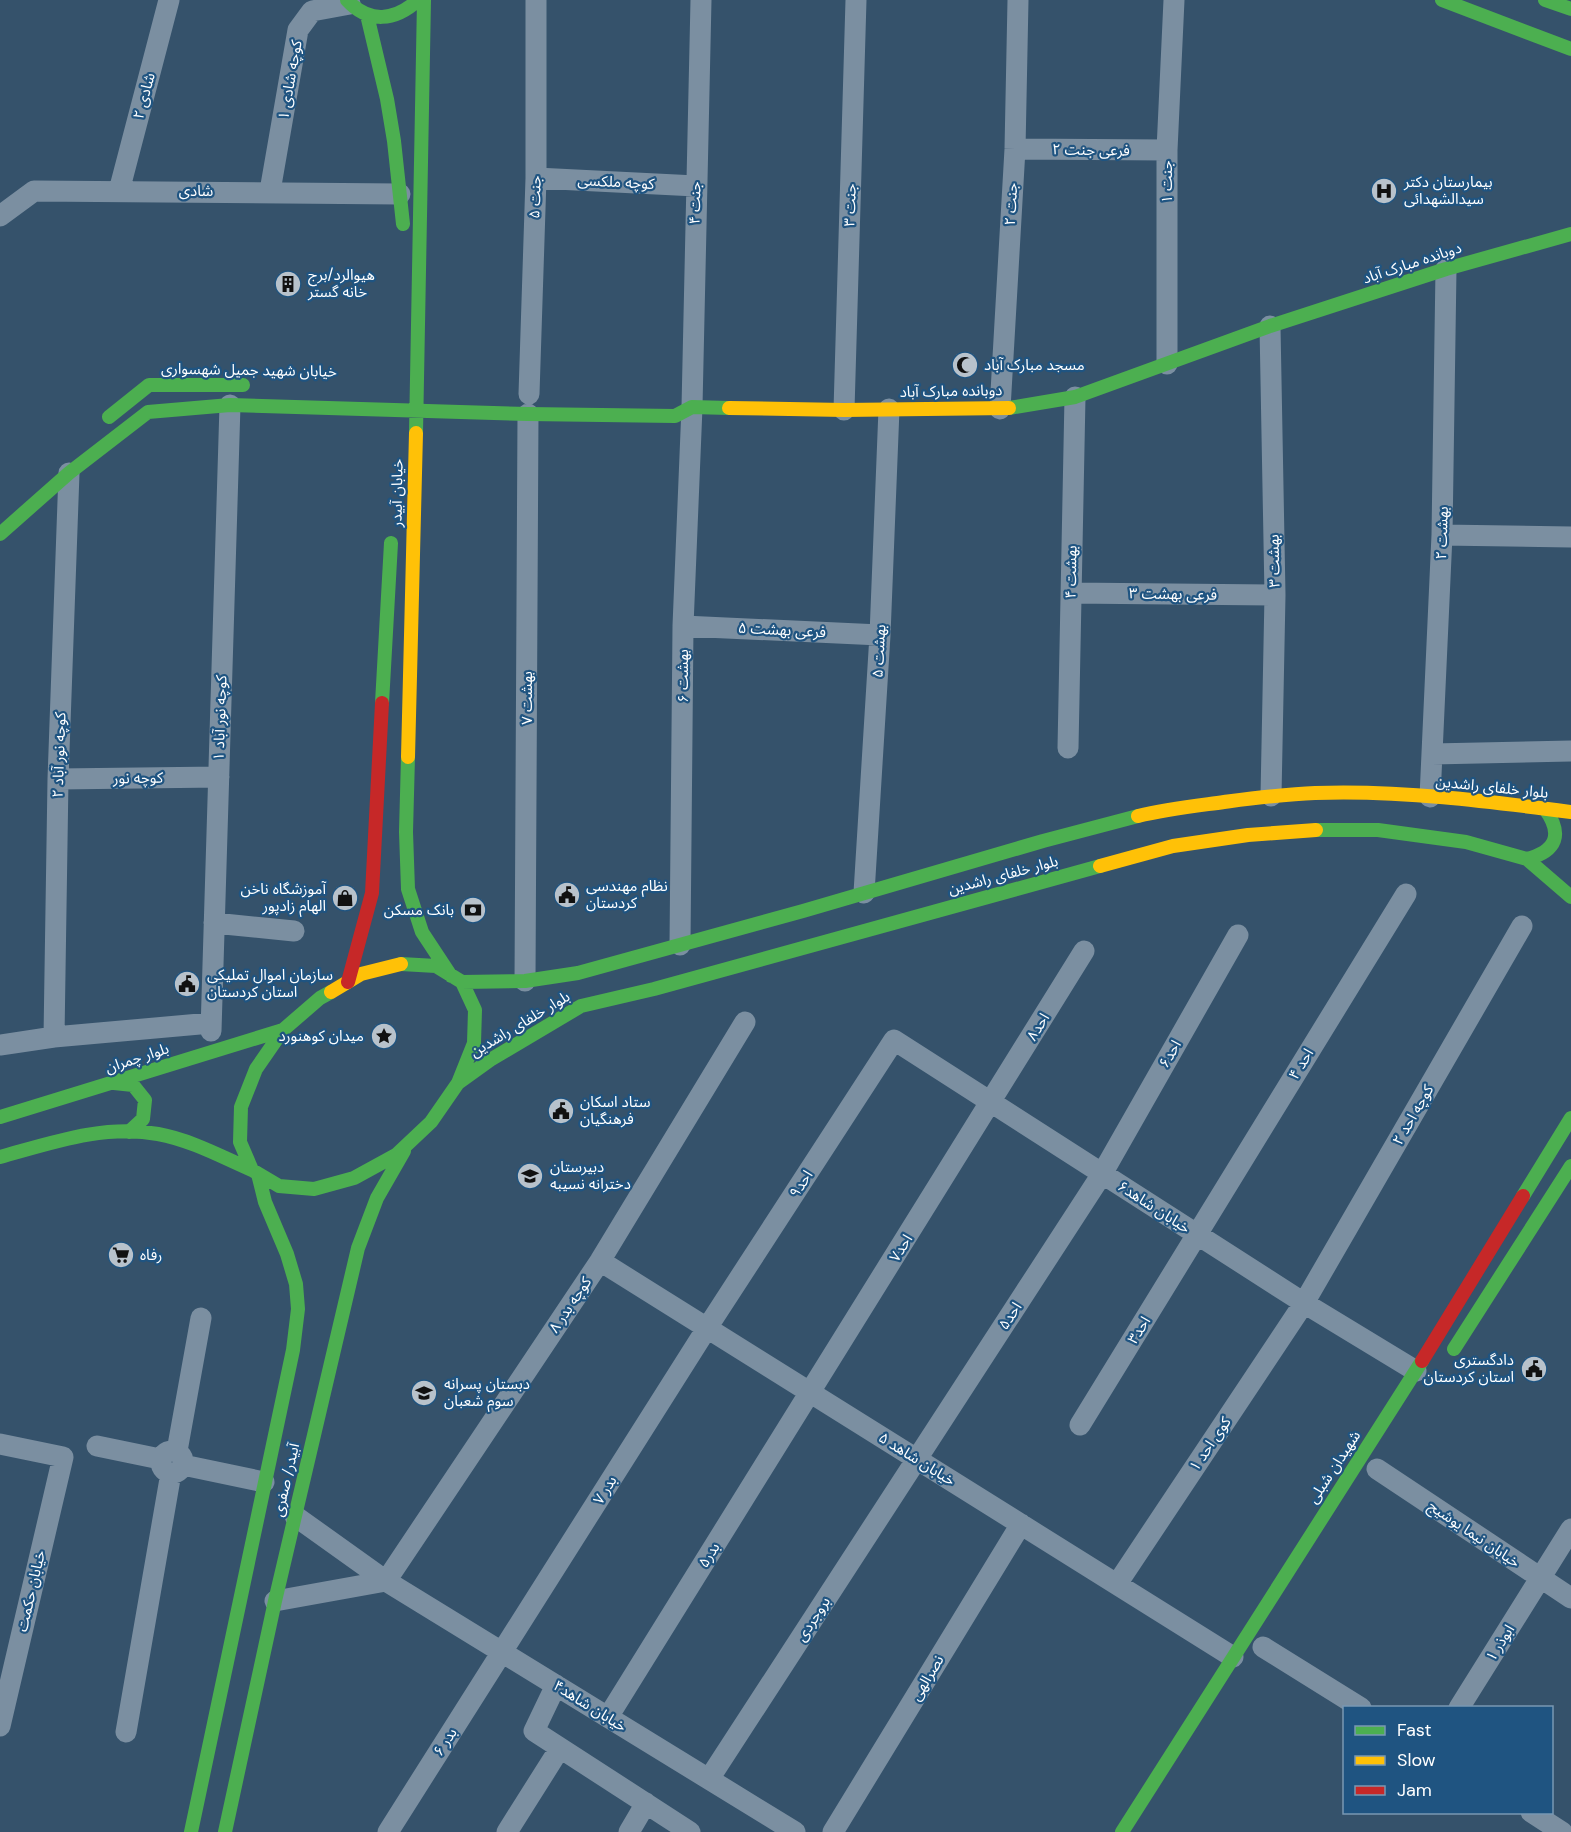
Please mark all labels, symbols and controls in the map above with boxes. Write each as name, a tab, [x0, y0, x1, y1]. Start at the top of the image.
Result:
street label: کوچه شادی ۱	[273, 38, 307, 121]
street label: شادی ۲	[128, 70, 160, 121]
street label: فرعی جنت ۲	[1052, 139, 1130, 161]
street label: جنت ۱	[1157, 160, 1177, 203]
street label: کوچه ملکسی	[577, 170, 656, 194]
place label: بیمارستان دکتر سیدالشهدائی	[1403, 172, 1493, 209]
street label: جنت ۵	[524, 175, 546, 219]
hospital icon: بیمارستان دکتر سیدالشهدائی	[1369, 176, 1399, 206]
street label: شادی	[179, 181, 214, 201]
street label: جنت ۴	[685, 181, 705, 225]
street label: جنت ۲	[1000, 182, 1022, 226]
street label: جنت ۳	[839, 183, 861, 227]
street label: دوبانده مبارک آباد	[1360, 238, 1464, 288]
place label: هیوالرد/برج خانه گستر	[307, 265, 375, 302]
building icon: هیوالرد/برج خانه گستر	[273, 269, 303, 299]
mosque icon: مسجد مبارک آباد	[950, 350, 980, 380]
place label: مسجد مبارک آباد	[984, 355, 1085, 375]
street label: خیابان شهید جمیل شهسواری	[161, 358, 337, 382]
street label: دوبانده مبارک آباد	[899, 380, 1003, 402]
street label: خیابان آبیدر	[386, 459, 408, 528]
street label: بهشت ۲	[1431, 506, 1453, 560]
street label: بهشت ۳	[1264, 534, 1284, 588]
street label: بهشت ۴	[1061, 545, 1081, 599]
street label: فرعی بهشت ۳	[1129, 583, 1218, 605]
street label: فرعی بهشت ۵	[737, 618, 827, 642]
street label: بهشت ۵	[868, 624, 890, 678]
street label: بهشت ۶	[673, 649, 693, 703]
street label: بهشت ۷	[517, 671, 537, 725]
street label: کوچه نور آباد ۱	[209, 674, 232, 761]
street label: کوچه نور آباد ۲	[48, 711, 71, 798]
street label: کوچه نور	[112, 768, 164, 788]
street label: بلوار خلفای راشدین	[1435, 771, 1549, 803]
street label: بلوار خلفای راشدین	[946, 851, 1060, 899]
place label: نظام مهندسی کردستان	[586, 876, 668, 913]
place label: آموزشگاه ناخن الهام زادپور	[240, 879, 327, 917]
public building icon: نظام مهندسی کردستان	[552, 880, 582, 910]
shop icon: آموزشگاه ناخن الهام زادپور	[330, 883, 360, 913]
bank icon: بانک مسکن	[458, 895, 488, 925]
place label: بانک مسکن	[384, 900, 454, 920]
place label: سازمان اموال تملیکی استان کردستان	[207, 965, 333, 1002]
public building icon: سازمان اموال تملیکی استان کردستان	[172, 969, 202, 999]
street label: بلوار خلفای راشدین	[466, 986, 574, 1062]
street label: احد۸	[1022, 1009, 1054, 1045]
place icon: میدان کوهنورد	[369, 1021, 399, 1051]
place label: میدان کوهنورد	[278, 1026, 364, 1046]
street label: احد۶	[1154, 1036, 1186, 1072]
street label: بلوار چمران	[103, 1038, 171, 1078]
street label: احد ۴	[1284, 1045, 1318, 1083]
street label: کوچه احد ۲	[1388, 1081, 1439, 1149]
place label: ستاد اسکان فرهنگیان	[580, 1092, 651, 1129]
public building icon: ستاد اسکان فرهنگیان	[546, 1096, 576, 1126]
place label: دبیرستان دخترانه نسیبه	[550, 1157, 631, 1194]
school or university icon: دبیرستان دخترانه نسیبه	[515, 1161, 545, 1191]
street label: احد۹	[785, 1166, 817, 1202]
street label: خیابان شاهد۶	[1114, 1176, 1194, 1238]
street label: احد۷	[885, 1230, 917, 1266]
supermarket icon: رفاه	[106, 1240, 136, 1270]
place label: رفاه	[140, 1245, 162, 1265]
street label: کوچه بدر ۸	[544, 1272, 597, 1337]
street label: احد۵	[994, 1298, 1026, 1334]
street label: احد۳	[1123, 1312, 1155, 1348]
place label: دادگستری استان کردستان	[1424, 1350, 1514, 1387]
public building icon: دادگستری استان کردستان	[1519, 1354, 1549, 1384]
place label: دبستان پسرانه سوم شعبان	[444, 1374, 530, 1412]
school or university icon: دبستان پسرانه سوم شعبان	[409, 1378, 439, 1408]
street label: کوی احد ۱	[1184, 1412, 1236, 1475]
street label: شهیدان شبلی	[1303, 1426, 1365, 1507]
street label: خیابان شاهد ۵	[875, 1428, 959, 1491]
street label: آبیدر/ صفری	[268, 1441, 304, 1519]
street label: بدر ۷	[589, 1472, 621, 1508]
street label: خیابان نیما یوشیج	[1423, 1496, 1524, 1574]
street label: بدر۵	[694, 1539, 724, 1571]
street label: خیابان حکمت	[12, 1548, 50, 1634]
street label: بروجردی	[791, 1593, 835, 1645]
street label: ابوذر ۱	[1481, 1621, 1519, 1665]
street label: نصرالهی	[906, 1651, 948, 1705]
street label: خیابان شاهد۴	[550, 1676, 631, 1736]
legend	[1343, 1706, 1553, 1814]
text: Fast	[1397, 1718, 1432, 1742]
street label: بدر ۶	[428, 1724, 462, 1760]
text: Slow	[1397, 1748, 1436, 1772]
text: Jam	[1397, 1778, 1432, 1802]

